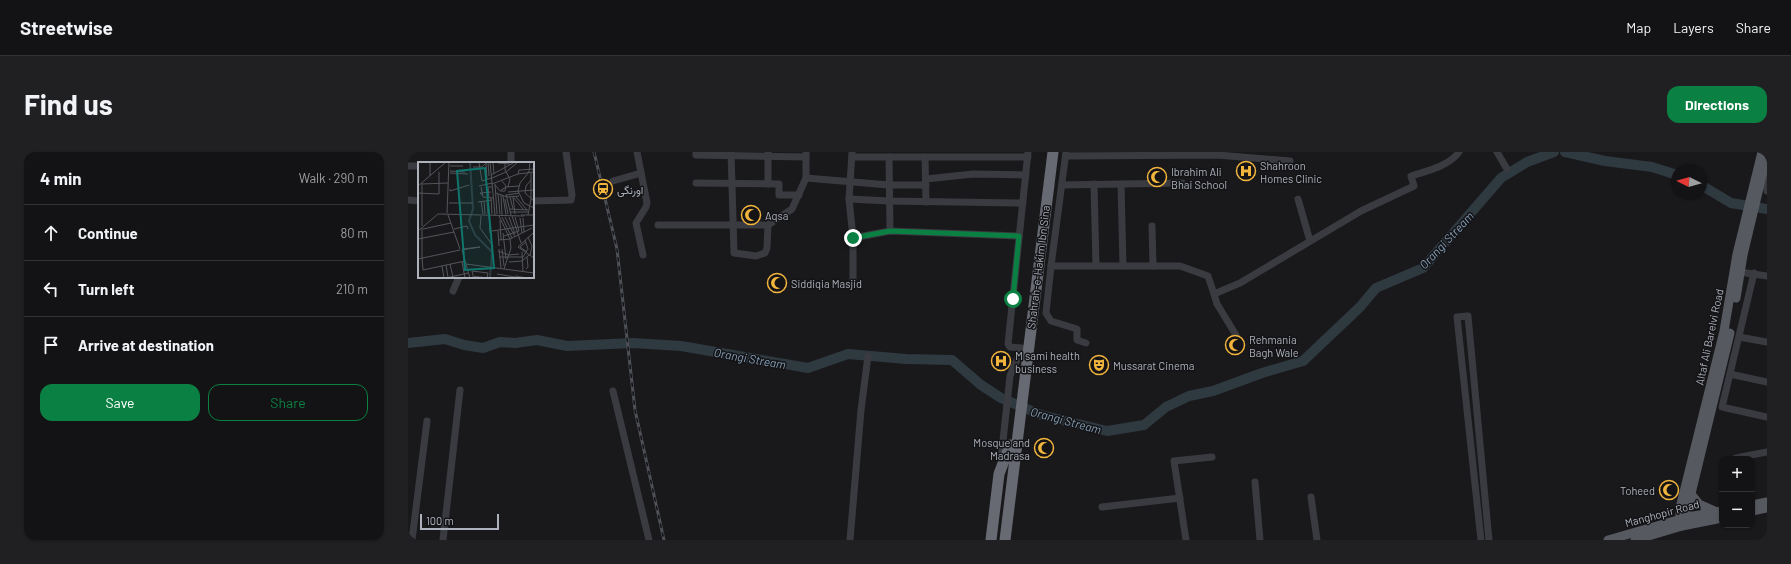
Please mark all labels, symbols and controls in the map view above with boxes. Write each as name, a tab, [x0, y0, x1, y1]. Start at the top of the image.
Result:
text: Streetwise	[20, 16, 113, 39]
text: Map	[1626, 19, 1651, 36]
text: Layers	[1673, 19, 1714, 36]
text: Share	[1736, 19, 1771, 36]
button: Directions	[1667, 86, 1767, 123]
text: Find us	[24, 87, 113, 121]
place label: Shahroon Homes Clinic	[1260, 159, 1322, 185]
hospital icon: Shahroon Homes Clinic	[1235, 160, 1257, 182]
inset map	[418, 162, 534, 278]
north arrow	[1671, 164, 1707, 200]
place label: Ibrahim Ali Bhai School	[1171, 165, 1227, 191]
mosque icon: Ibrahim Ali Bhai School	[1146, 166, 1168, 188]
text: 4 min	[40, 168, 82, 188]
text: Walk · 290 m	[299, 170, 368, 186]
station icon: اورنگی	[592, 178, 614, 200]
place label: اورنگی	[617, 183, 643, 197]
mosque icon: Aqsa	[740, 204, 762, 226]
street label: Shahrah-e-Hakim Ibn Sina	[1024, 205, 1052, 329]
water label: Orangi Stream	[1416, 208, 1476, 271]
place label: Aqsa	[765, 209, 788, 222]
icon: ahead	[40, 222, 62, 244]
text: Continue	[78, 224, 138, 242]
text: 80 m	[341, 225, 368, 241]
route end	[844, 229, 862, 247]
mosque icon: Siddiqia Masjid	[766, 272, 788, 294]
place label: Siddiqia Masjid	[791, 277, 862, 290]
icon: left	[40, 278, 62, 300]
text: Turn left	[78, 280, 134, 298]
text: 210 m	[336, 281, 368, 297]
street label: Altaf Ali Barelvi Road	[1692, 287, 1726, 387]
route start	[1004, 290, 1022, 308]
place label: Rehmania Bagh Wale	[1249, 333, 1299, 359]
icon: arrive	[40, 334, 62, 356]
mosque icon: Rehmania Bagh Wale	[1224, 334, 1246, 356]
text: Arrive at destination	[78, 336, 214, 354]
water label: Orangi Stream	[713, 345, 787, 371]
place label: M sami health business	[1015, 349, 1080, 375]
hospital icon: M sami health business	[990, 350, 1012, 372]
theatre icon: Mussarat Cinema	[1088, 354, 1110, 376]
place label: Mussarat Cinema	[1113, 359, 1194, 372]
button: Save	[40, 384, 200, 421]
button: Share	[208, 384, 368, 421]
water label: Orangi Stream	[1029, 404, 1103, 436]
place label: Mosque and Madrasa	[973, 436, 1030, 462]
mosque icon: Mosque and Madrasa	[1033, 437, 1055, 459]
map controls	[1719, 456, 1755, 528]
button: +	[1719, 456, 1755, 492]
mosque icon: Toheed	[1658, 479, 1680, 501]
place label: Toheed	[1620, 484, 1655, 497]
button: −	[1719, 492, 1755, 528]
street label: Manghopir Road	[1623, 497, 1701, 529]
scale bar	[420, 512, 499, 531]
text: 100 m	[426, 514, 454, 527]

